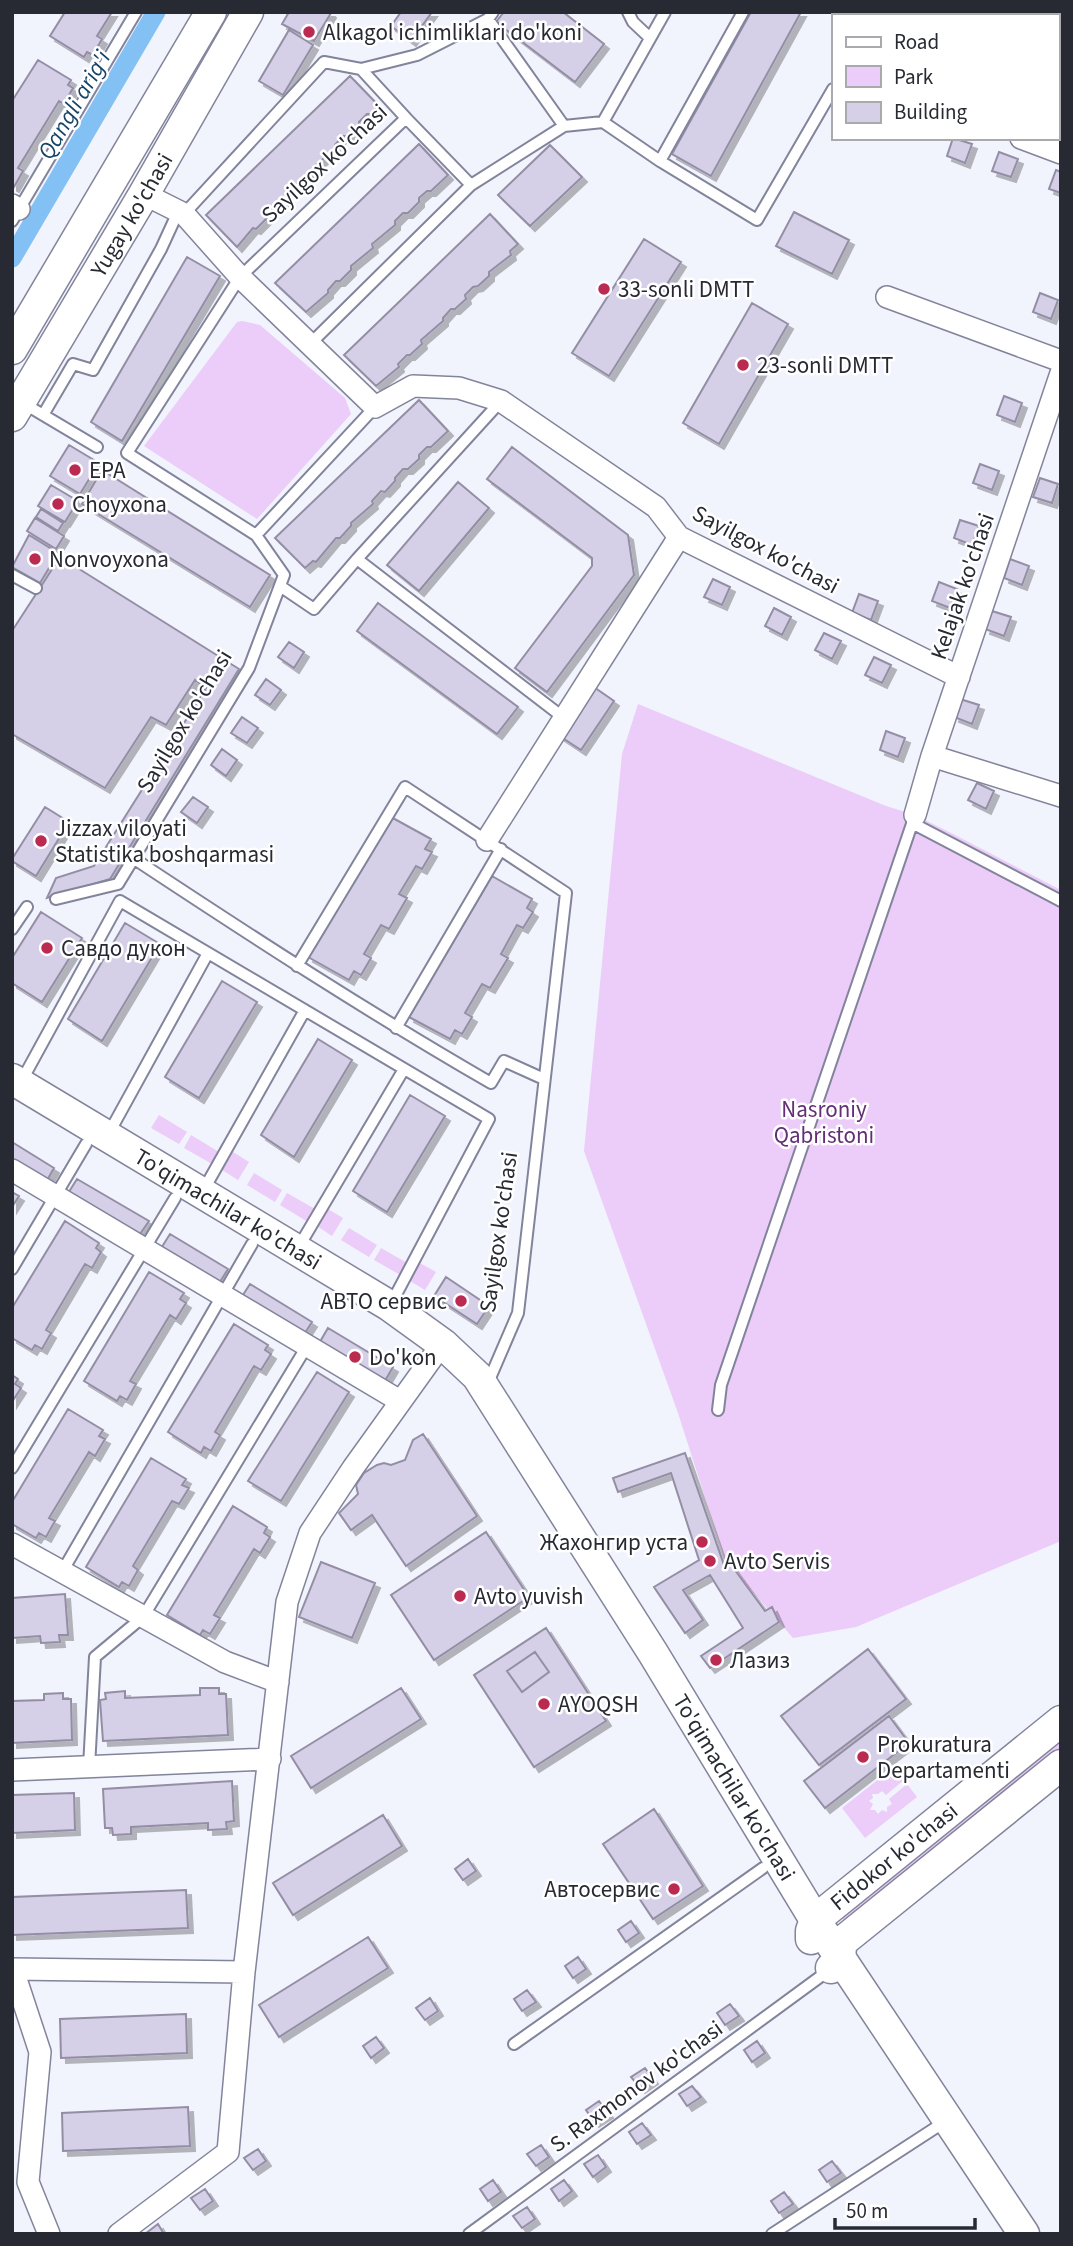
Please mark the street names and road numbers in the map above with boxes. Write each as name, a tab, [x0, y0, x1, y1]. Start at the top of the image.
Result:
street label: Sayilgox ko'chasi	[254, 96, 395, 231]
street label: Yugay ko'chasi	[82, 147, 181, 284]
street label: Sayilgox ko'chasi	[686, 497, 845, 602]
street label: Kelajak ko'chasi	[922, 508, 1003, 664]
street label: Sayilgox ko'chasi	[129, 643, 240, 799]
street label: To'qimachilar ko'chasi	[128, 1140, 328, 1278]
street label: Sayilgox ko'chasi	[471, 1150, 526, 1315]
street label: To'qimachilar ko'chasi	[665, 1688, 803, 1887]
street label: Fidokor ko'chasi	[823, 1795, 965, 1919]
street label: S. Raxmonov ko'chasi	[543, 2012, 730, 2161]

